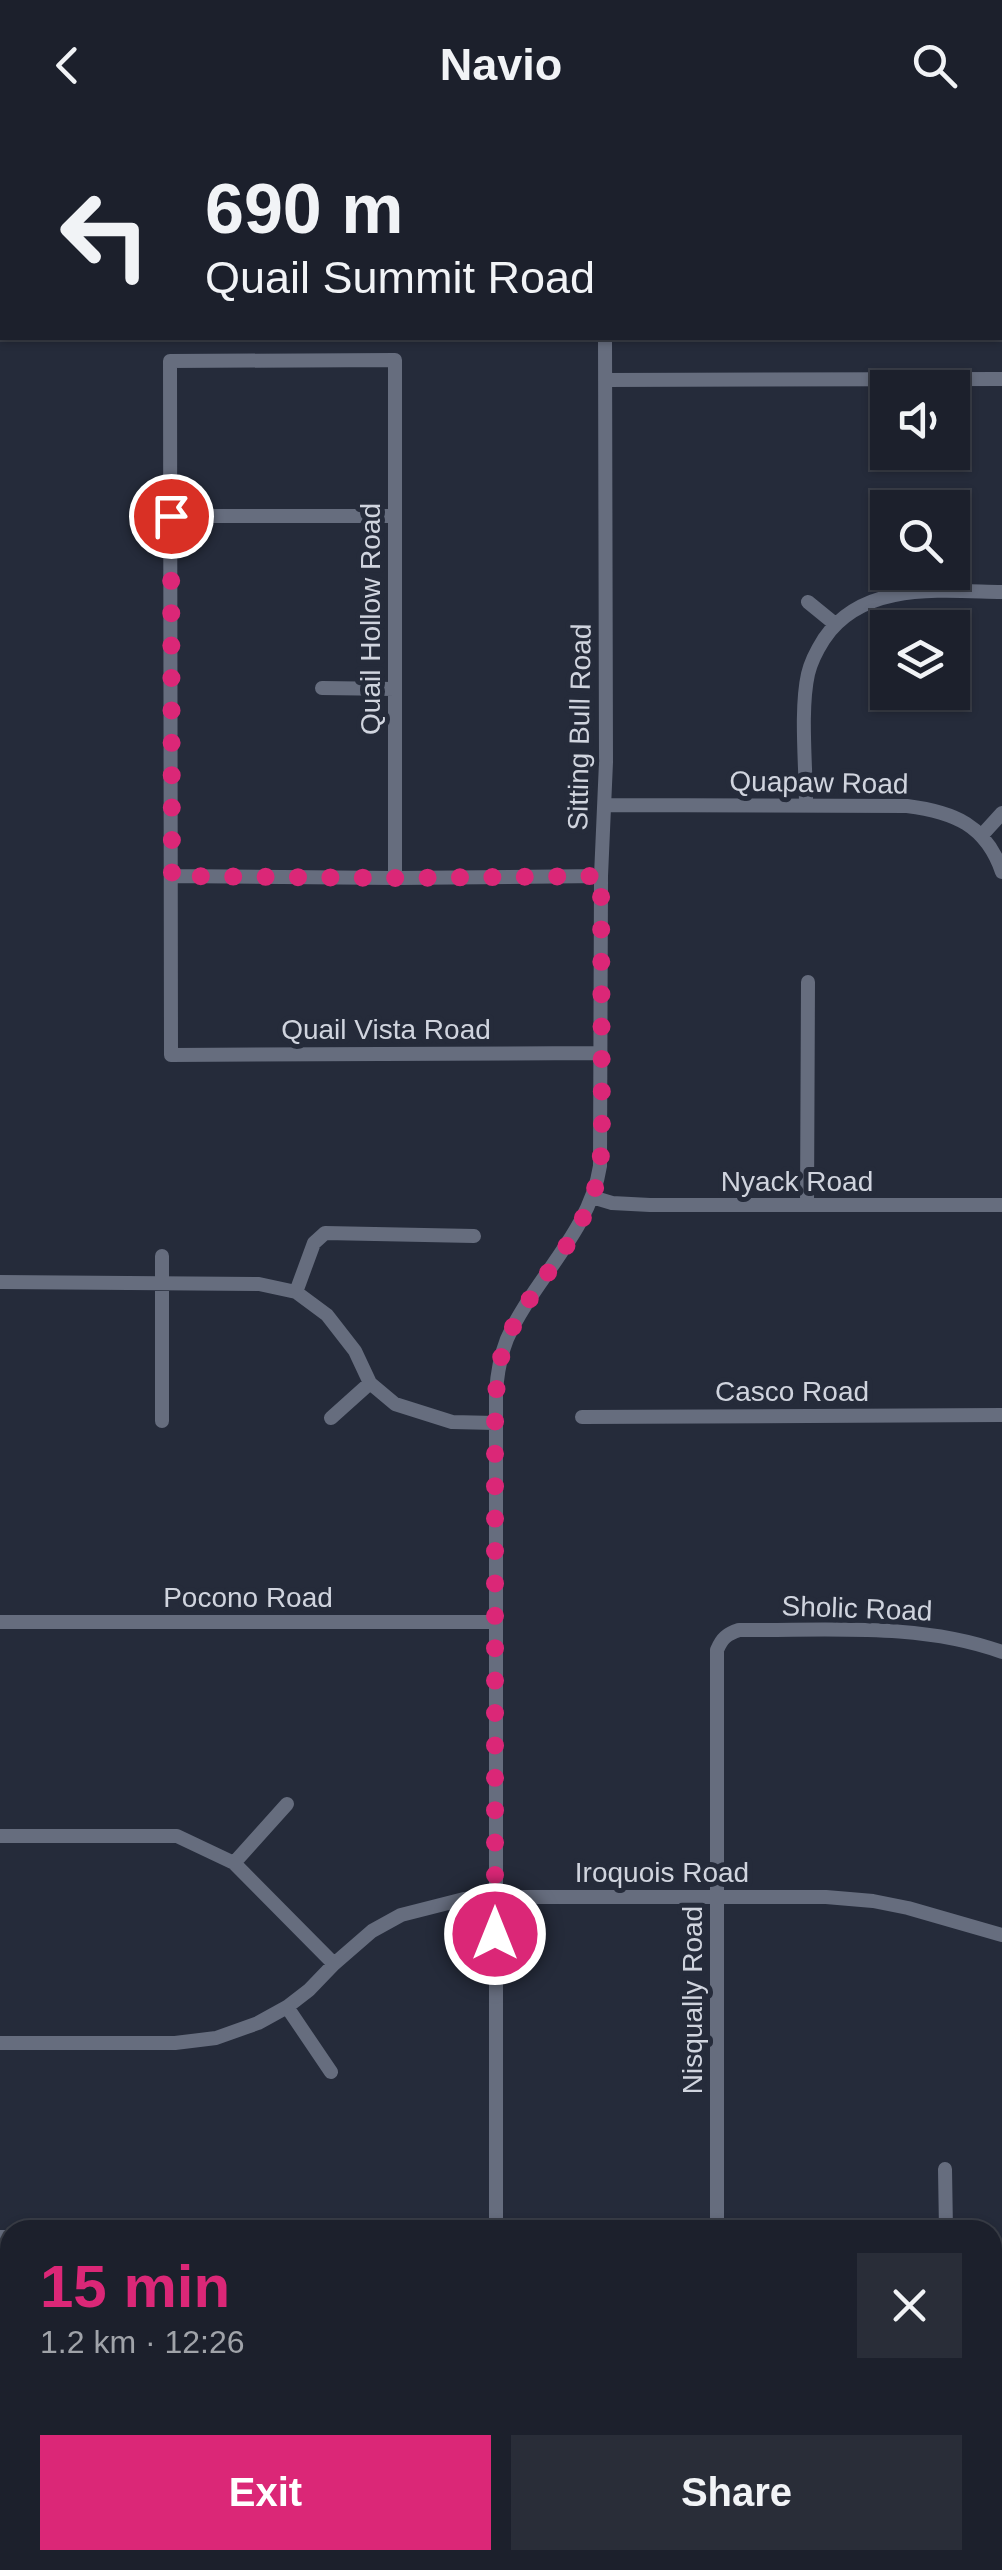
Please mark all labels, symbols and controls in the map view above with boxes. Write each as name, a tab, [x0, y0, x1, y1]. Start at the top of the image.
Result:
icon: back	[40, 38, 95, 93]
icon: search	[907, 38, 962, 93]
text: Navio	[440, 39, 562, 90]
icon: left	[40, 170, 170, 300]
text: 690 m	[205, 170, 403, 248]
text: Quail Summit Road	[205, 252, 595, 303]
map controls	[870, 370, 970, 710]
button: sound	[870, 370, 970, 470]
pin	[129, 474, 214, 559]
icon: arrive	[144, 489, 199, 544]
button: search	[870, 490, 970, 590]
street label: Quail Hollow Road	[355, 503, 386, 735]
button: layers	[870, 610, 970, 710]
street label: Sitting Bull Road	[562, 623, 597, 831]
street label: Quapaw Road	[729, 765, 909, 800]
street label: Quail Vista Road	[281, 1014, 491, 1045]
street label: Nyack Road	[721, 1166, 873, 1197]
street label: Casco Road	[715, 1376, 869, 1407]
street label: Pocono Road	[163, 1582, 333, 1613]
street label: Sholic Road	[781, 1590, 933, 1627]
street label: Iroquois Road	[575, 1857, 749, 1888]
position arrow	[443, 1882, 547, 1986]
street label: Nisqually Road	[677, 1906, 708, 2094]
text: 15 min	[40, 2253, 230, 2320]
button: close	[857, 2253, 962, 2358]
text: 1.2 km · 12:26	[40, 2324, 245, 2360]
button: Exit	[40, 2435, 491, 2550]
button: Share	[511, 2435, 962, 2550]

